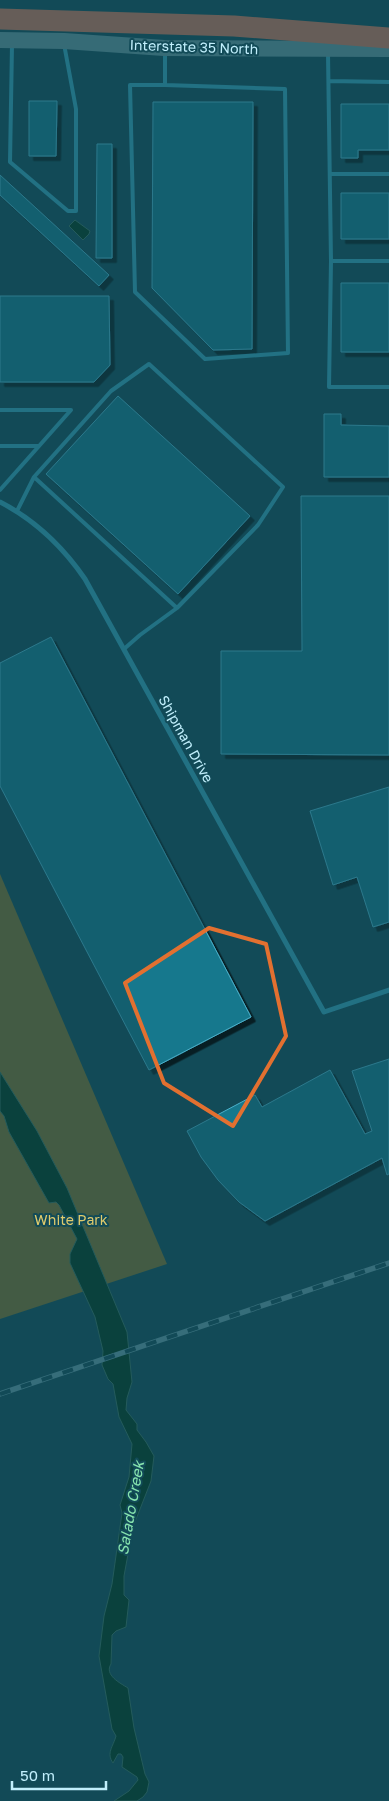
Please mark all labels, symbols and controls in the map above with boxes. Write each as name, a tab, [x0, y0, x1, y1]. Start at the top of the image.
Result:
street label: Interstate 35 North	[129, 36, 259, 57]
street label: Shipman Drive	[155, 692, 217, 785]
park label: White Park	[34, 1211, 108, 1228]
water label: Salado Creek	[113, 1458, 147, 1556]
scale bar	[12, 1758, 106, 1790]
text: 50 m	[20, 1766, 55, 1784]

